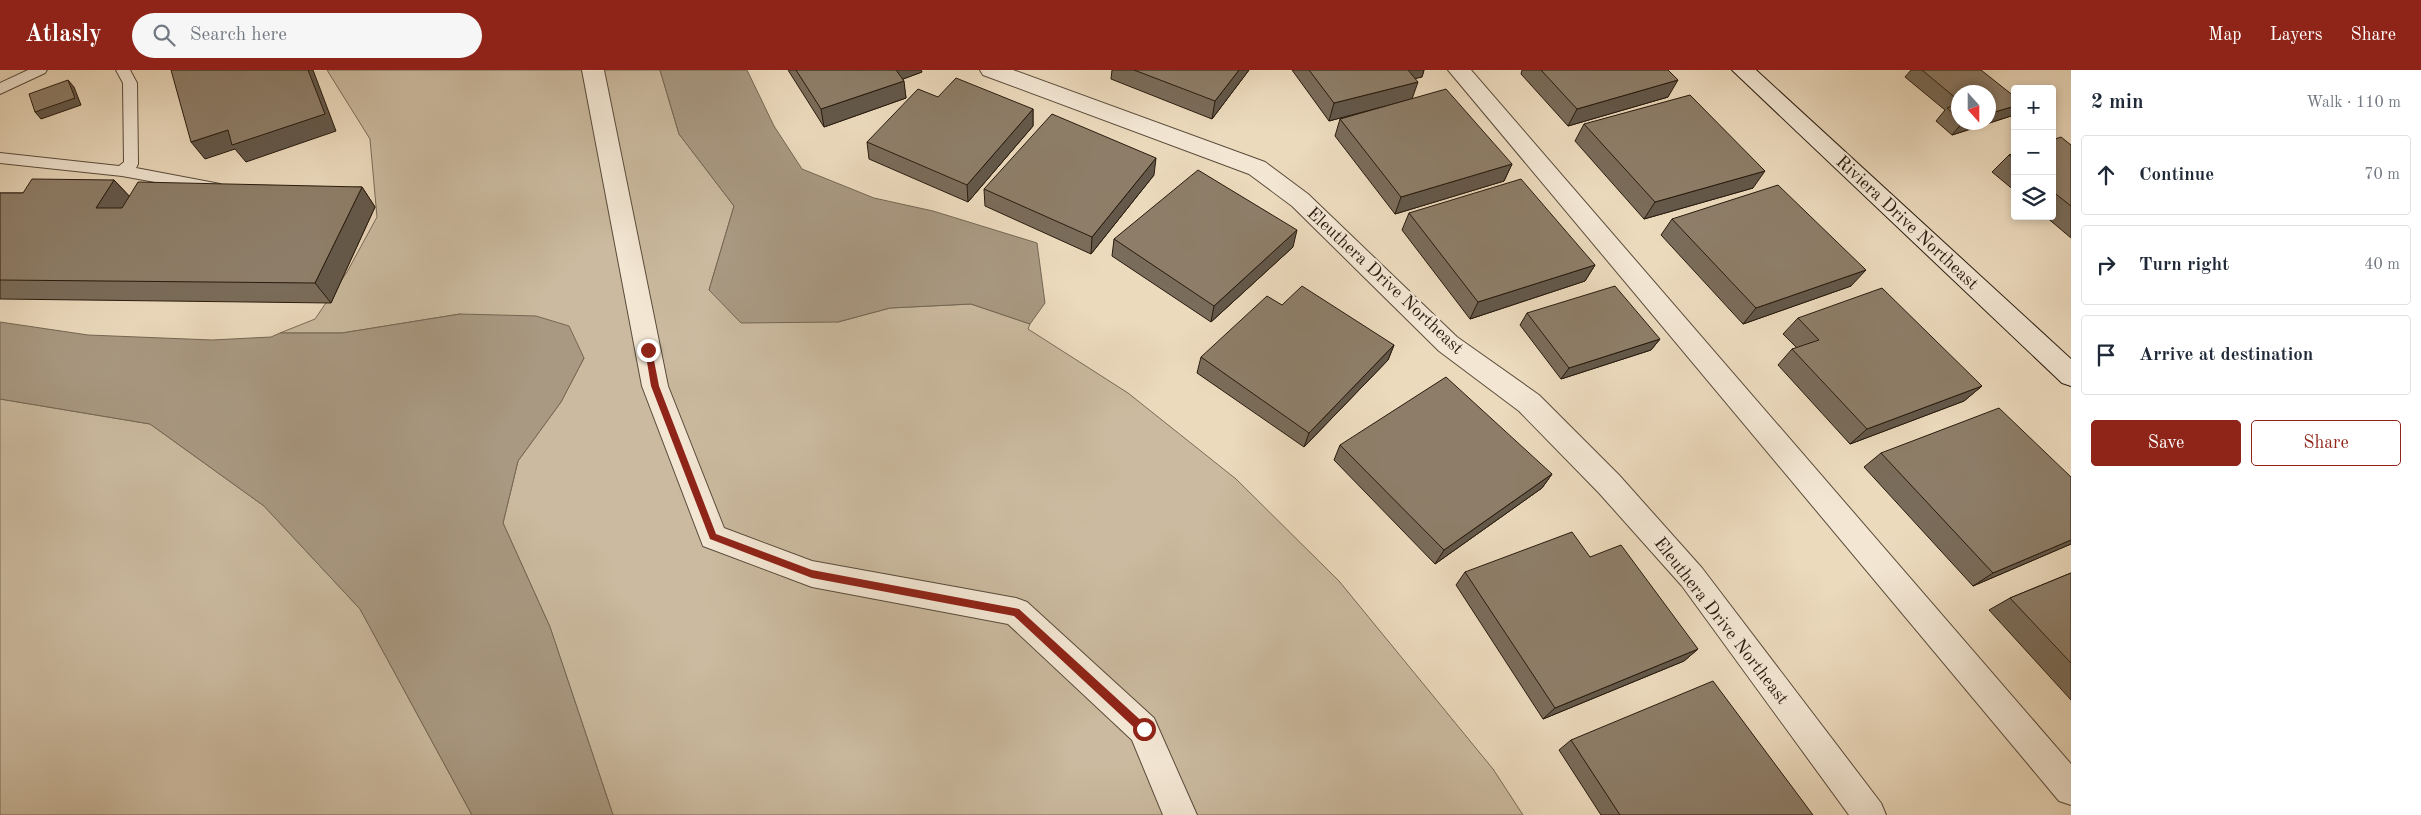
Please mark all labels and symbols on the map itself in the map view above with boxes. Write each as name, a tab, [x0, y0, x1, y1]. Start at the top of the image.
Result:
north arrow	[1951, 85, 1996, 130]
street label: Riviera Drive Northeast	[1832, 152, 1982, 294]
street label: Eleuthera Drive Northeast	[1303, 204, 1467, 358]
route end	[637, 339, 660, 362]
street label: Eleuthera Drive Northeast	[1650, 534, 1792, 708]
route start	[1133, 718, 1156, 741]

